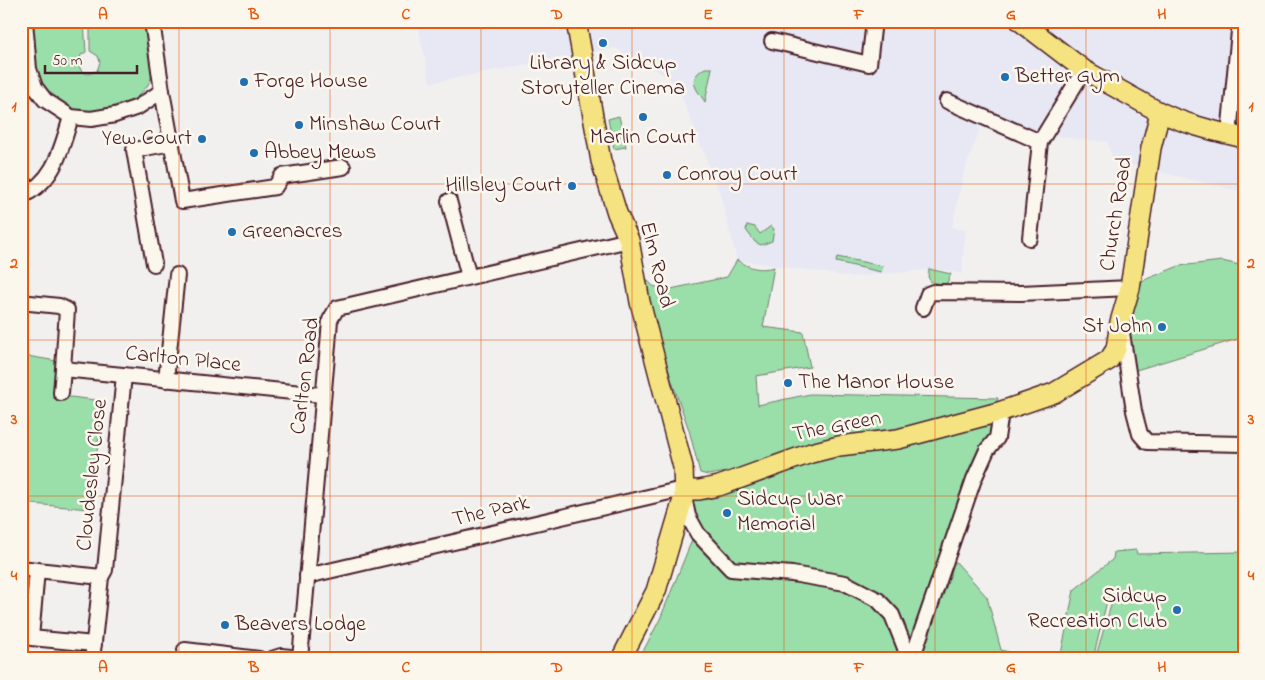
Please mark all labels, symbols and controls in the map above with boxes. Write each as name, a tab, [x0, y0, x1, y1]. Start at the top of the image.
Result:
text: A	[98, 3, 108, 27]
text: B	[248, 3, 260, 27]
text: C	[402, 3, 411, 27]
text: D	[550, 3, 563, 27]
text: E	[703, 3, 713, 27]
text: F	[853, 3, 865, 27]
text: G	[1006, 3, 1016, 27]
text: H	[1157, 3, 1167, 27]
marker: Library & Sidcup Storyteller Cinema	[597, 37, 609, 49]
scale bar	[45, 42, 138, 74]
place label: Library & Sidcup Storyteller Cinema	[521, 48, 685, 106]
text: 50 m	[52, 50, 83, 72]
place label: Better Gym	[1014, 61, 1120, 94]
place label: Forge House	[253, 66, 368, 99]
marker: Better Gym	[999, 71, 1011, 83]
marker: Forge House	[238, 76, 250, 88]
text: 1	[11, 95, 17, 119]
text: 1	[1248, 95, 1254, 119]
place label: Minshaw Court	[309, 109, 441, 141]
marker: Marlin Court	[637, 111, 649, 123]
marker: Minshaw Court	[293, 119, 305, 131]
place label: Marlin Court	[590, 122, 697, 154]
place label: Yew Court	[102, 123, 193, 155]
marker: Yew Court	[196, 133, 208, 145]
place label: Abbey Mews	[264, 137, 377, 170]
marker: Abbey Mews	[248, 147, 260, 159]
street label: Church Road	[1092, 154, 1142, 274]
place label: Conroy Court	[677, 159, 798, 192]
marker: Conroy Court	[661, 169, 673, 181]
place label: Hillsley Court	[445, 170, 563, 203]
marker: Hillsley Court	[566, 180, 578, 192]
place label: Greenacres	[242, 216, 343, 248]
street label: Elm Road	[630, 219, 682, 311]
marker: Greenacres	[226, 226, 238, 238]
text: 2	[9, 252, 18, 276]
text: 2	[1246, 252, 1255, 276]
place label: St John	[1082, 311, 1152, 343]
street label: Carlton Road	[283, 316, 329, 436]
marker: St John	[1156, 321, 1168, 333]
street label: Carlton Place	[124, 338, 243, 382]
place label: The Manor House	[798, 367, 954, 399]
marker: The Manor House	[782, 377, 794, 389]
street label: Cloudesley Close	[69, 397, 118, 553]
street label: The Green	[790, 403, 884, 451]
text: 3	[10, 408, 18, 432]
text: 3	[1247, 408, 1255, 432]
place label: Sidcup War Memorial	[737, 484, 843, 541]
street label: The Park	[449, 488, 533, 536]
marker: Sidcup War Memorial	[721, 507, 733, 519]
text: 4	[10, 564, 18, 588]
text: 4	[1247, 564, 1255, 588]
place label: Sidcup Recreation Club	[1028, 581, 1167, 638]
marker: Sidcup Recreation Club	[1171, 604, 1183, 616]
place label: Beavers Lodge	[234, 609, 366, 642]
marker: Beavers Lodge	[219, 619, 231, 631]
text: A	[98, 656, 108, 680]
text: B	[248, 656, 260, 680]
text: C	[402, 656, 411, 680]
text: D	[550, 656, 563, 680]
text: E	[703, 656, 713, 680]
text: F	[853, 656, 865, 680]
text: G	[1006, 656, 1016, 680]
text: H	[1157, 656, 1167, 680]

